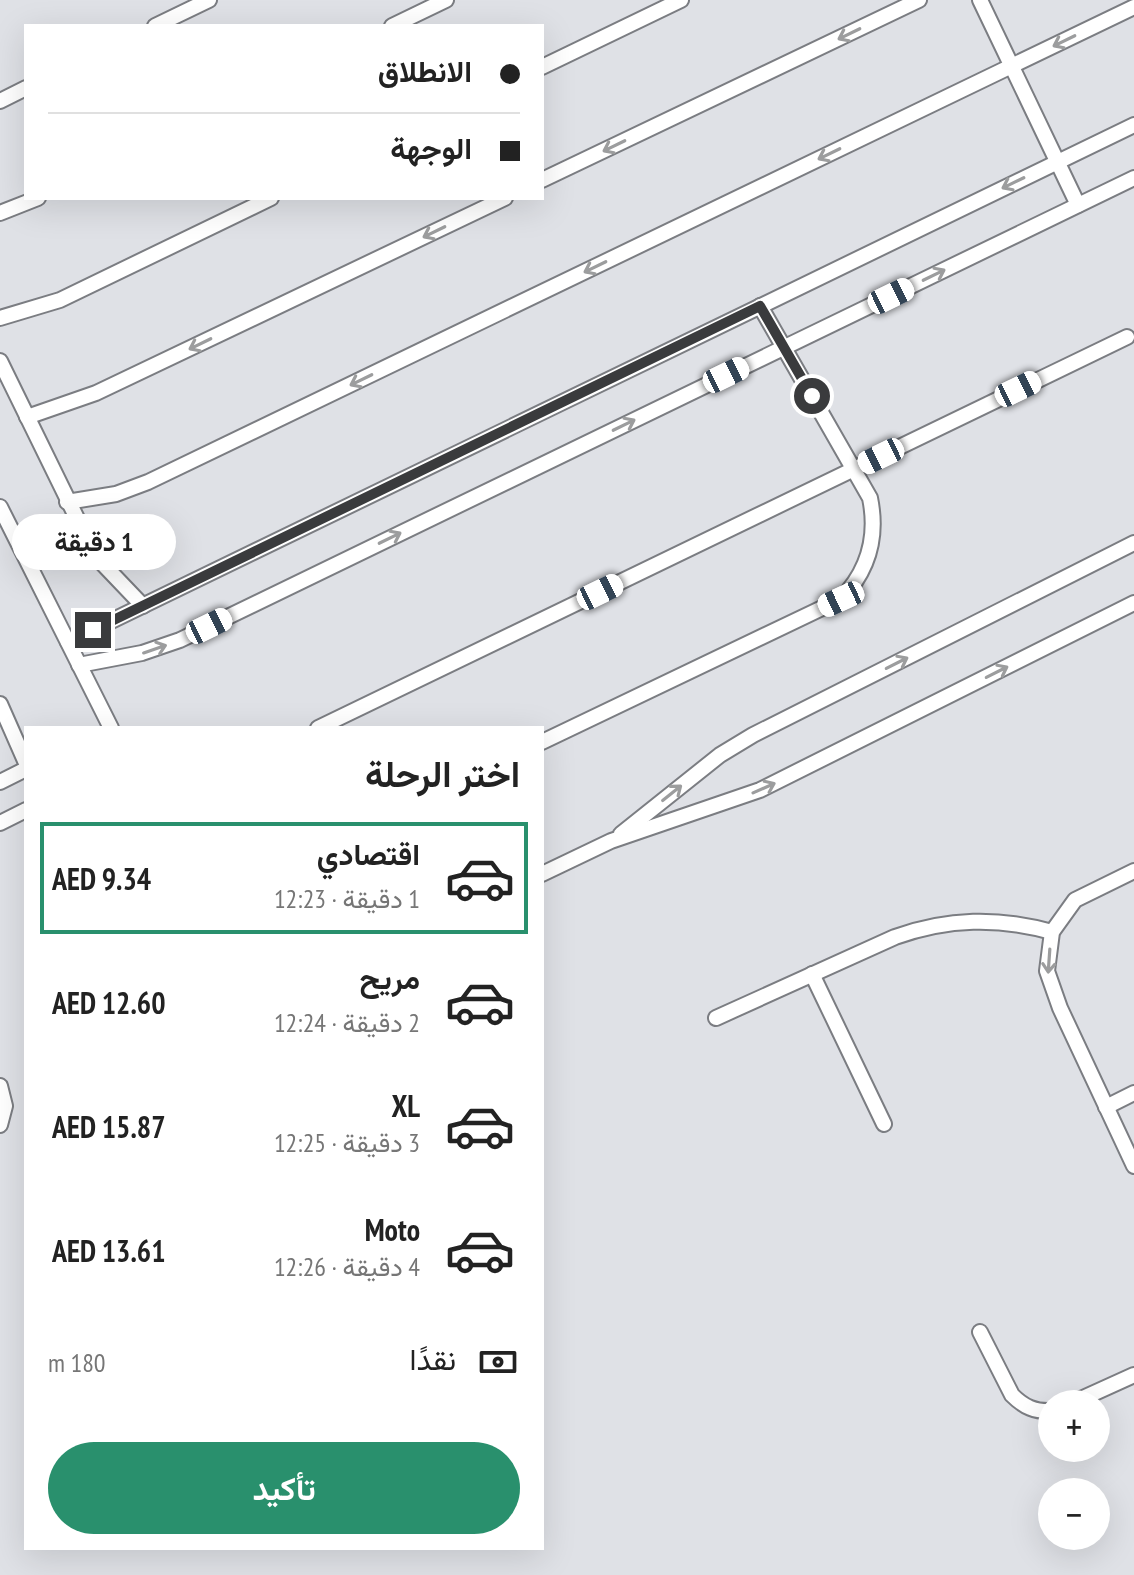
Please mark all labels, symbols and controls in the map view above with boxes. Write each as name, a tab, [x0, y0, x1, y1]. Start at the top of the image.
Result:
one-way arrow	[837, 27, 861, 42]
one-way arrow	[1052, 34, 1076, 49]
text: الانطلاق	[378, 51, 472, 90]
text: الوجهة	[390, 128, 472, 167]
one-way arrow	[602, 139, 626, 154]
one-way arrow	[818, 147, 842, 162]
one-way arrow	[1002, 176, 1026, 191]
one-way arrow	[423, 225, 447, 240]
one-way arrow	[584, 260, 608, 275]
one-way arrow	[922, 267, 946, 282]
car	[864, 275, 918, 317]
one-way arrow	[188, 337, 212, 352]
car	[699, 354, 753, 396]
car	[991, 368, 1045, 410]
one-way arrow	[349, 373, 373, 388]
route start	[794, 378, 830, 414]
one-way arrow	[612, 416, 636, 432]
car	[854, 435, 908, 477]
callout: 1 دقيقة	[11, 514, 175, 570]
text: 1 دقيقة	[54, 525, 134, 558]
one-way arrow	[378, 530, 402, 545]
car	[573, 571, 627, 613]
car	[814, 578, 868, 620]
car	[182, 605, 236, 647]
route end	[75, 612, 111, 648]
one-way arrow	[143, 640, 168, 655]
one-way arrow	[884, 654, 908, 670]
one-way arrow	[985, 664, 1009, 679]
text: اختر الرحلة	[365, 750, 520, 797]
one-way arrow	[752, 780, 776, 795]
one-way arrow	[662, 784, 683, 802]
text: اقتصادي	[317, 834, 420, 873]
icon: car	[444, 842, 516, 914]
text: AED 9.34	[52, 859, 151, 898]
text: 1 دقيقة · 12:23	[274, 882, 420, 915]
one-way arrow	[1041, 947, 1056, 974]
text: مريح	[360, 958, 420, 997]
icon: car	[444, 966, 516, 1038]
text: AED 12.60	[52, 983, 166, 1022]
text: 2 دقيقة · 12:24	[274, 1006, 420, 1039]
text: XL	[391, 1086, 420, 1125]
icon: car	[444, 1090, 516, 1162]
text: AED 15.87	[52, 1107, 166, 1146]
text: 3 دقيقة · 12:25	[274, 1126, 420, 1159]
text: Moto	[365, 1210, 420, 1249]
icon: car	[444, 1214, 516, 1286]
text: AED 13.61	[52, 1231, 166, 1270]
text: 4 دقيقة · 12:26	[274, 1250, 420, 1283]
text: نقدًا	[410, 1339, 456, 1378]
icon: cash	[476, 1340, 520, 1384]
text: 180 m	[48, 1346, 106, 1379]
map controls	[1038, 1390, 1110, 1550]
button: +	[1038, 1390, 1110, 1462]
button: تأكيد	[48, 1442, 520, 1534]
button: −	[1038, 1478, 1110, 1550]

